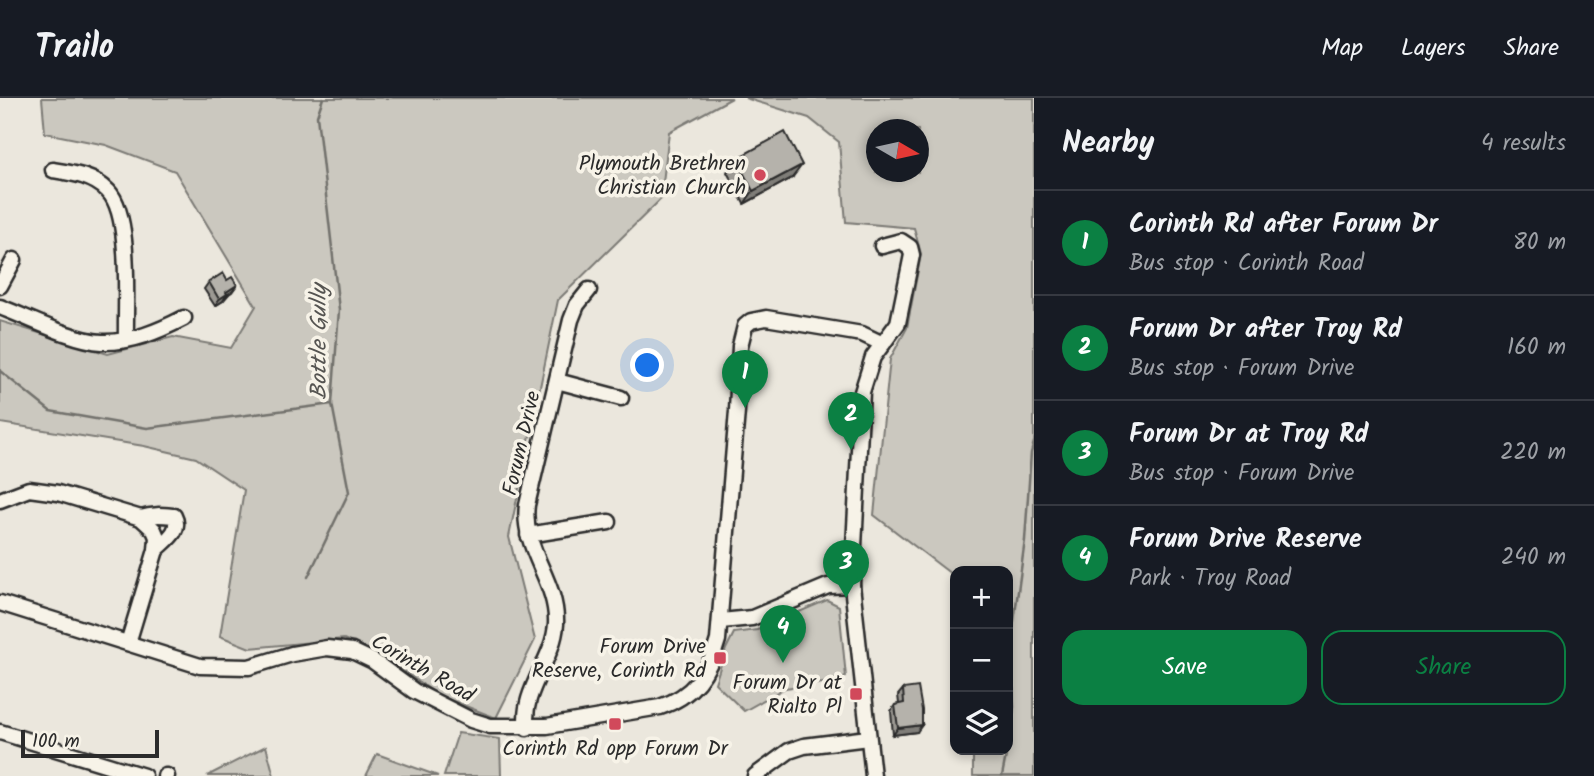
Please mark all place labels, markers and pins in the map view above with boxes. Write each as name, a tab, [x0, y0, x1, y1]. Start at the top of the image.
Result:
place label: Plymouth Brethren Christian Church	[579, 148, 746, 205]
marker: Plymouth Brethren Christian Church	[752, 167, 768, 183]
pin: 1	[722, 350, 768, 408]
pin: 2	[828, 392, 874, 450]
pin: 3	[823, 540, 869, 598]
pin: 4	[760, 605, 806, 663]
place label: Forum Drive Reserve, Corinth Rd	[532, 631, 707, 688]
marker: Forum Drive Reserve, Corinth Rd	[712, 650, 728, 666]
place label: Forum Dr at Rialto Pl	[732, 667, 843, 724]
marker: Forum Dr at Rialto Pl	[848, 686, 864, 702]
marker: Corinth Rd opp Forum Dr	[607, 716, 623, 732]
place label: Corinth Rd opp Forum Dr	[502, 733, 729, 766]

